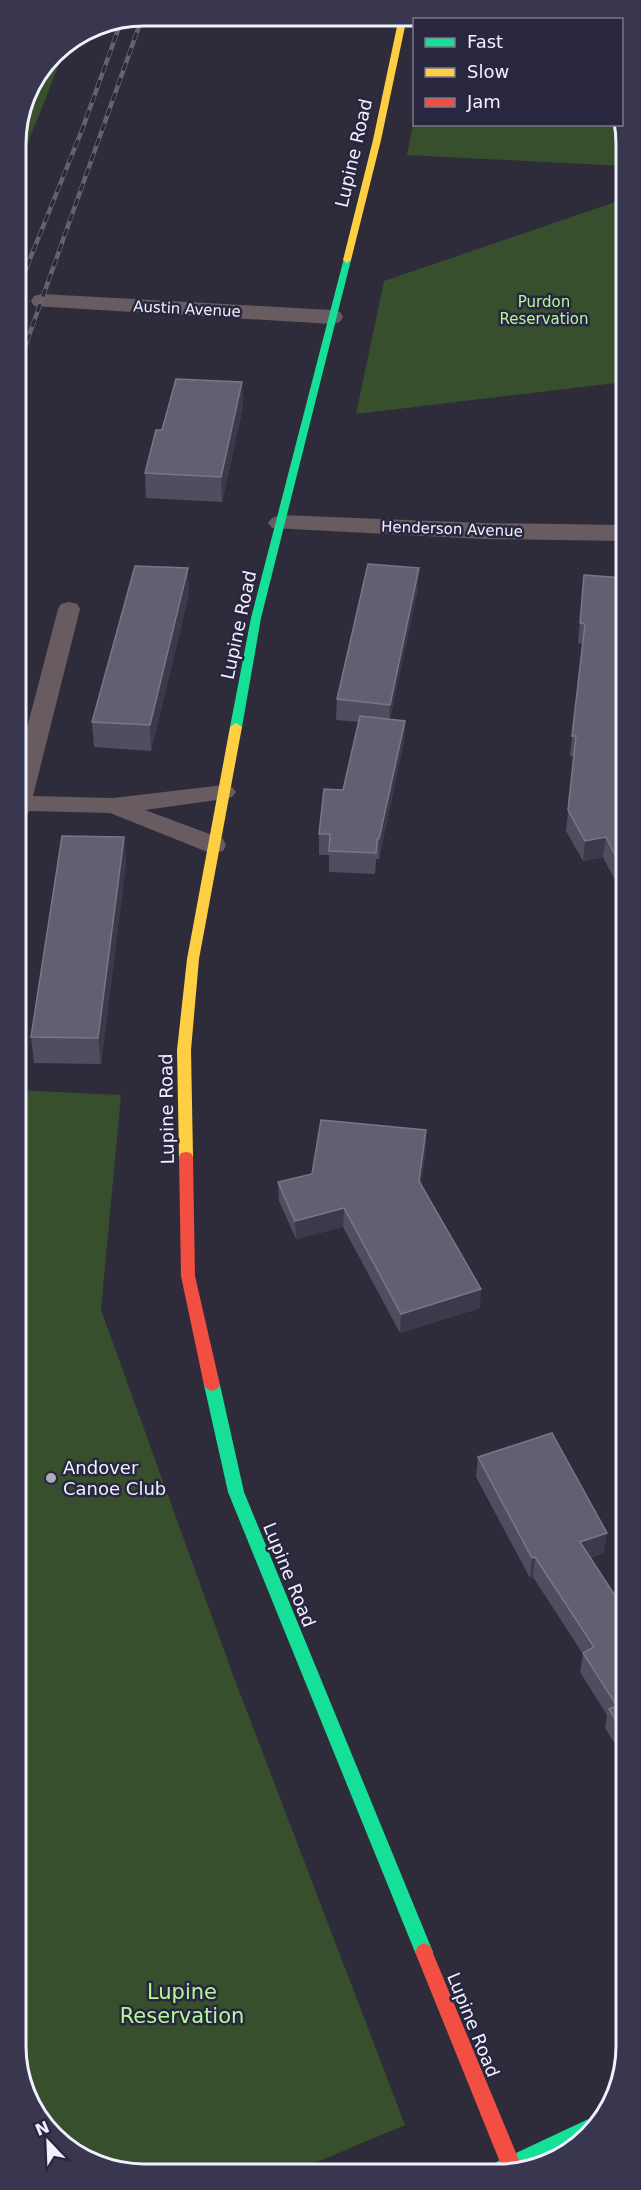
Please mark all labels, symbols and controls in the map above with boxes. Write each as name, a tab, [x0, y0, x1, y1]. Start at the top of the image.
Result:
legend	[413, 18, 623, 126]
text: Fast	[467, 31, 503, 52]
text: Slow	[467, 61, 509, 82]
text: Jam	[466, 91, 501, 112]
street label: Lupine Road	[331, 96, 376, 209]
park label: Purdon Reservation	[500, 293, 589, 328]
street label: Austin Avenue	[133, 297, 241, 321]
street label: Henderson Avenue	[381, 518, 523, 540]
street label: Lupine Road	[217, 568, 260, 681]
street label: Lupine Road	[155, 1053, 178, 1165]
place label: Andover Canoe Club	[63, 1457, 166, 1499]
marker: Andover Canoe Club	[44, 1471, 58, 1485]
street label: Lupine Road	[259, 1519, 320, 1630]
street label: Lupine Road	[443, 1969, 504, 2080]
park label: Lupine Reservation	[120, 1980, 244, 2028]
north arrow	[18, 2112, 78, 2172]
text: N	[32, 2117, 52, 2140]

